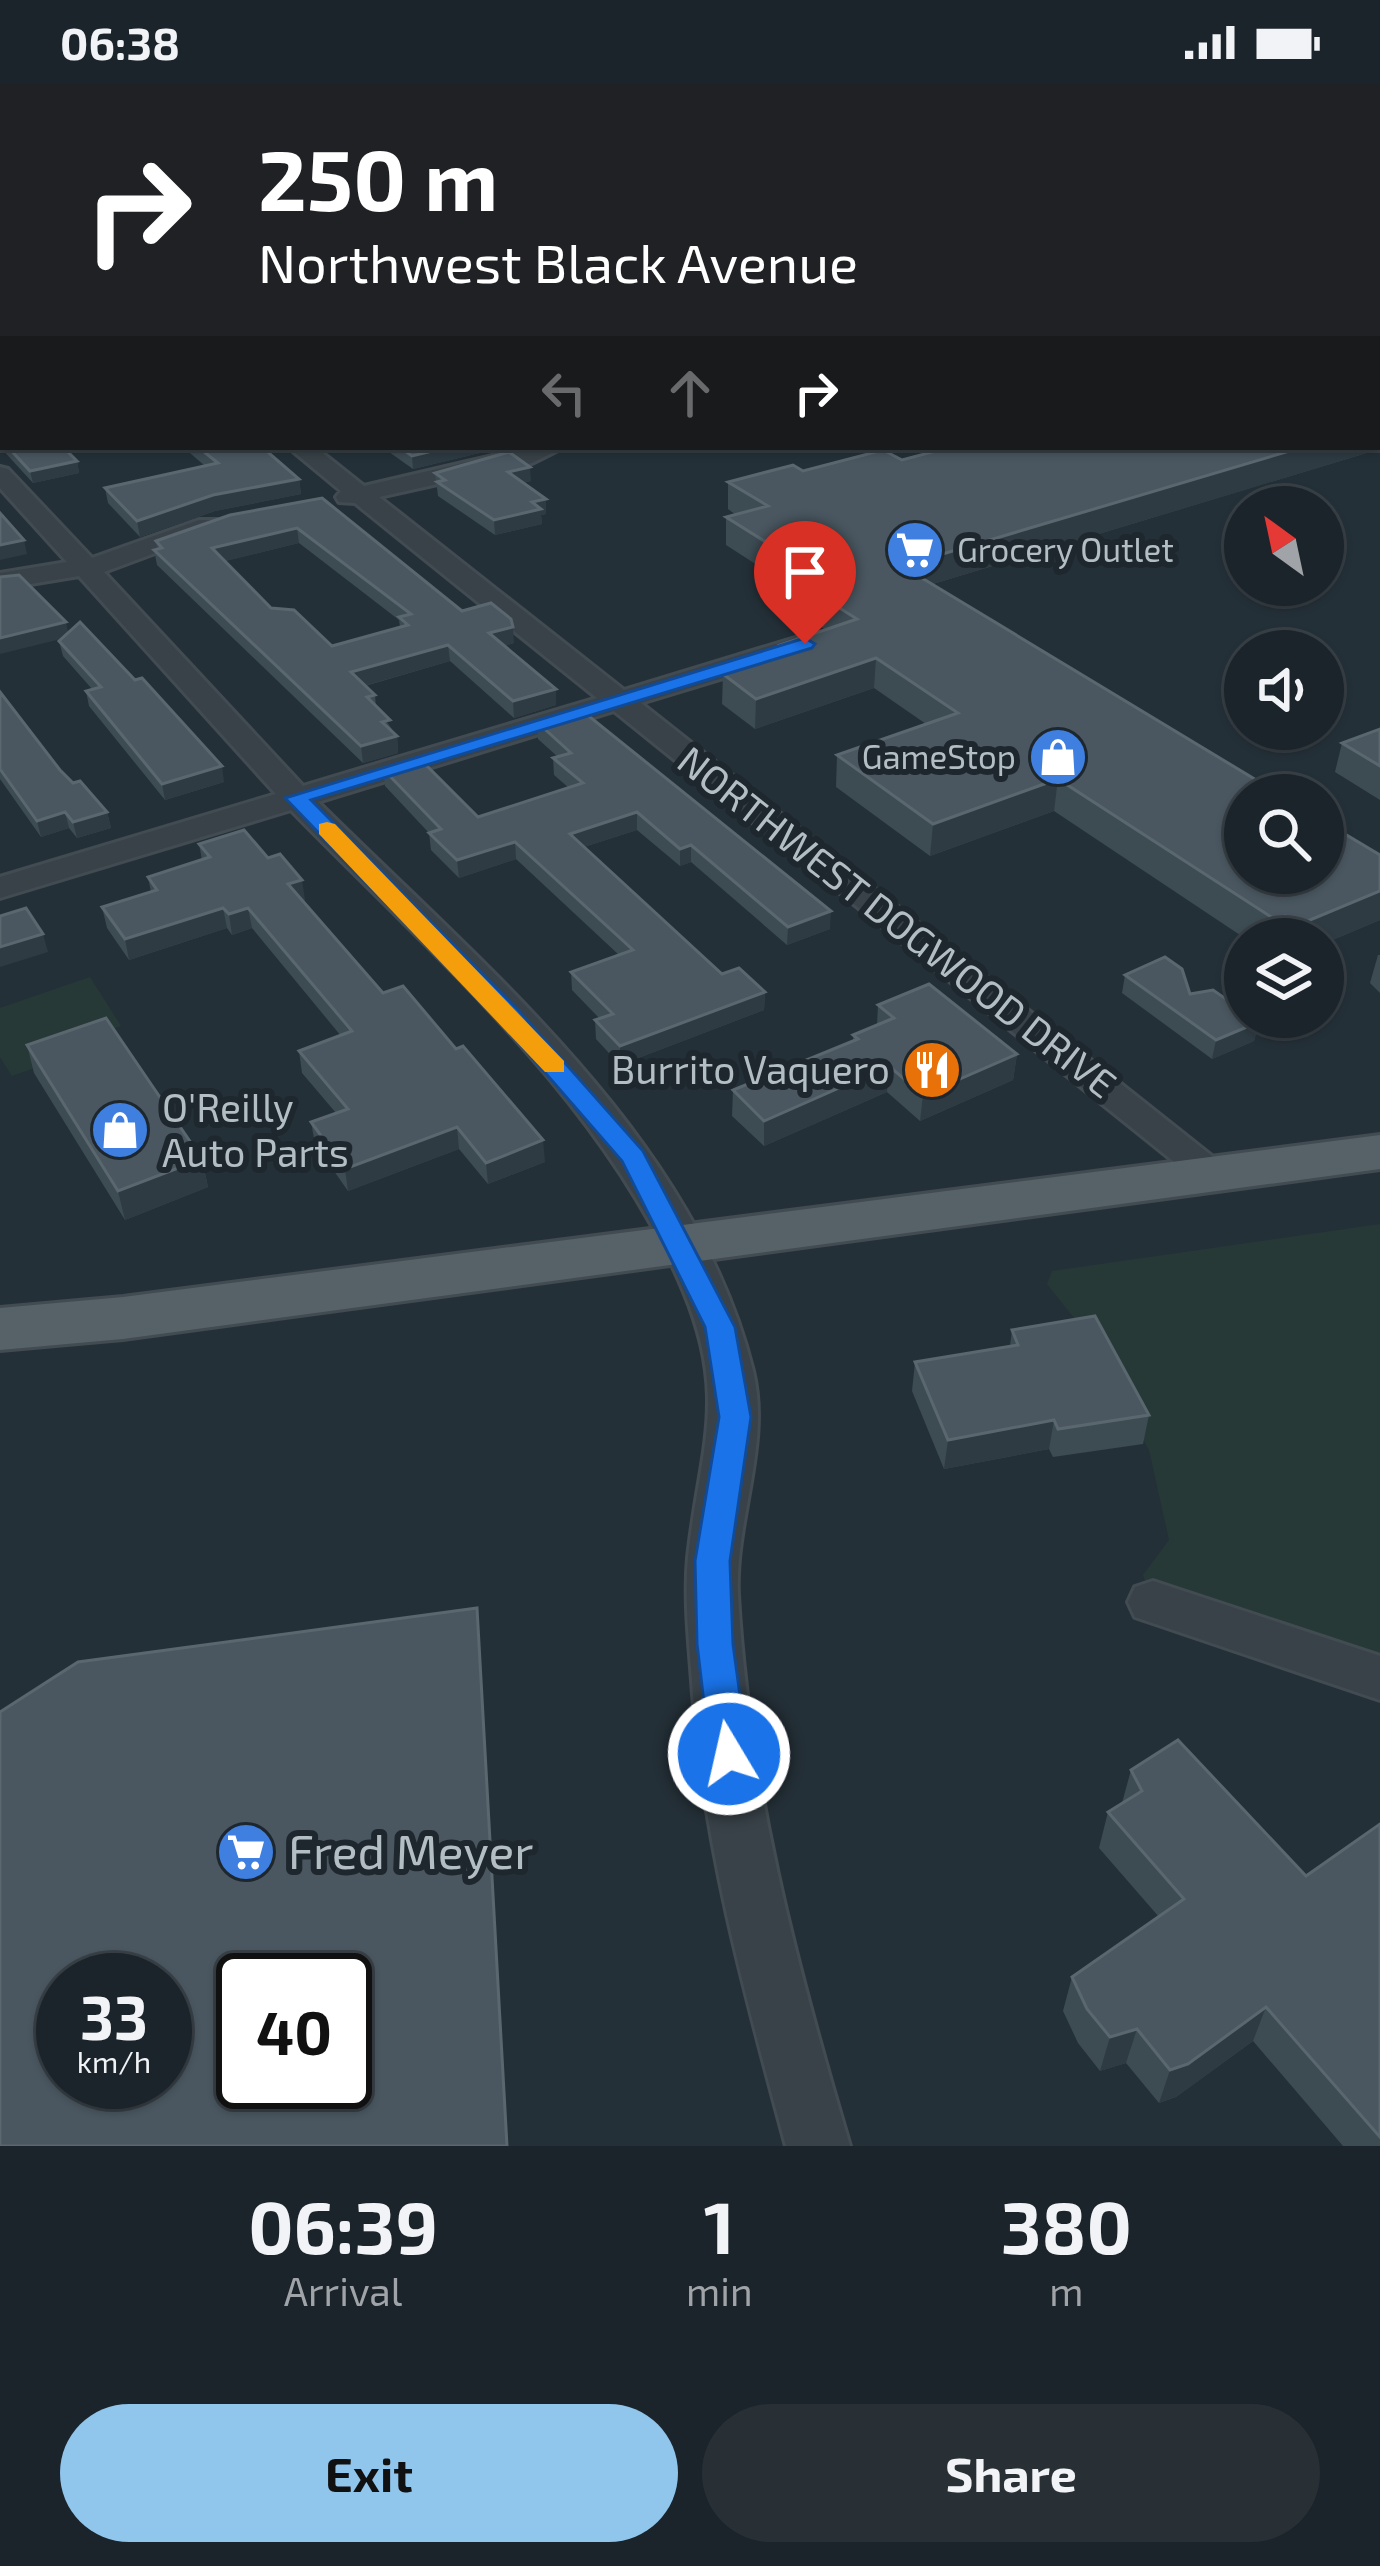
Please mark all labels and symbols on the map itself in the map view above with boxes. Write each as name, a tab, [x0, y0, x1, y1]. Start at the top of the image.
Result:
north arrow	[1224, 486, 1344, 606]
supermarket icon: Grocery Outlet	[884, 519, 946, 581]
pin	[754, 521, 856, 644]
place label: Grocery Outlet	[957, 529, 1174, 569]
shop icon: GameStop	[1027, 726, 1089, 788]
street label: NORTHWEST DOGWOOD DRIVE	[670, 735, 1126, 1106]
place label: GameStop	[862, 736, 1016, 776]
restaurant icon: Burrito Vaquero	[901, 1039, 963, 1101]
place label: Burrito Vaquero	[611, 1045, 890, 1092]
place label: O'Reilly Auto Parts	[162, 1083, 349, 1175]
shop icon: O'Reilly Auto Parts	[89, 1099, 151, 1161]
position arrow	[666, 1691, 792, 1817]
supermarket icon: Fred Meyer	[215, 1821, 277, 1883]
place label: Fred Meyer	[288, 1821, 534, 1879]
speed limit sign: 40	[216, 1953, 372, 2109]

